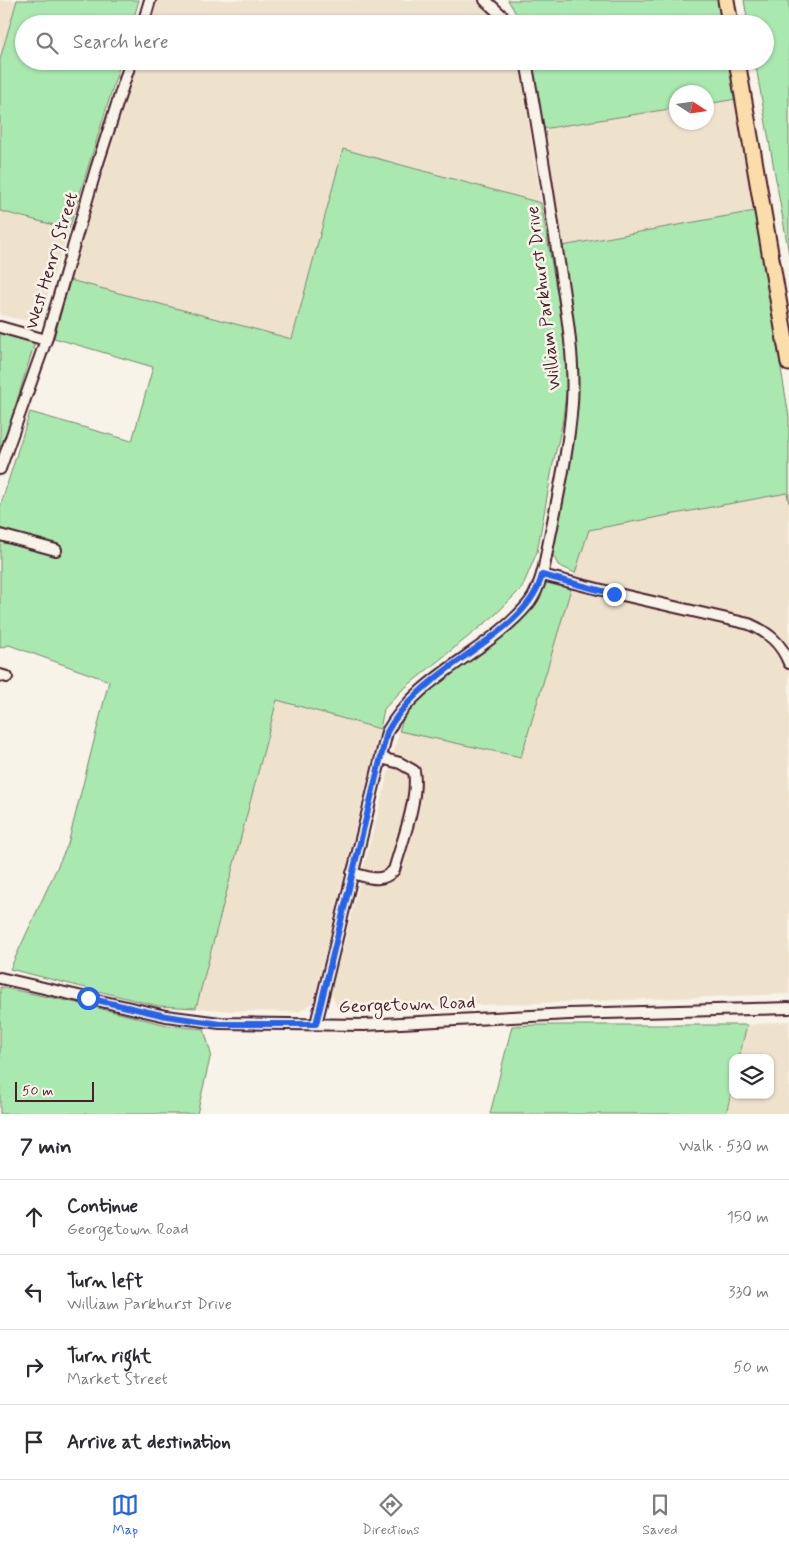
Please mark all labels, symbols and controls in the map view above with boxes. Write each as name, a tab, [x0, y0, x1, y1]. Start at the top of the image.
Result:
search box	[15, 15, 774, 70]
icon: search	[33, 29, 61, 57]
text: Search here	[73, 30, 169, 55]
north arrow	[669, 85, 714, 130]
street label: West Henry Street	[20, 189, 84, 333]
street label: William Parkhurst Drive	[521, 204, 567, 392]
route end	[603, 583, 626, 606]
route start	[77, 987, 100, 1010]
street label: Georgetown Road	[338, 991, 476, 1020]
map controls	[729, 1054, 774, 1099]
button: layers	[729, 1054, 774, 1099]
scale bar	[15, 1079, 94, 1102]
text: 50 m	[22, 1082, 53, 1100]
text: 7 min	[20, 1133, 72, 1161]
text: Walk · 530 m	[679, 1136, 769, 1157]
text: Continue	[67, 1194, 138, 1219]
icon: ahead	[20, 1203, 48, 1231]
text: 150 m	[727, 1207, 769, 1228]
text: Georgetown Road	[67, 1219, 189, 1240]
text: Turn left	[67, 1269, 143, 1294]
icon: left	[20, 1278, 48, 1306]
text: 330 m	[728, 1282, 769, 1303]
text: William Parkhurst Drive	[67, 1294, 232, 1315]
text: Turn right	[67, 1344, 151, 1369]
icon: right	[20, 1353, 48, 1381]
text: 50 m	[733, 1357, 769, 1378]
text: Market Street	[67, 1369, 168, 1390]
icon: arrive	[20, 1428, 48, 1456]
text: Arrive at destination	[67, 1430, 231, 1455]
tab: Map	[111, 1491, 139, 1539]
tab: Directions	[362, 1491, 420, 1539]
tab: Saved	[642, 1491, 678, 1539]

